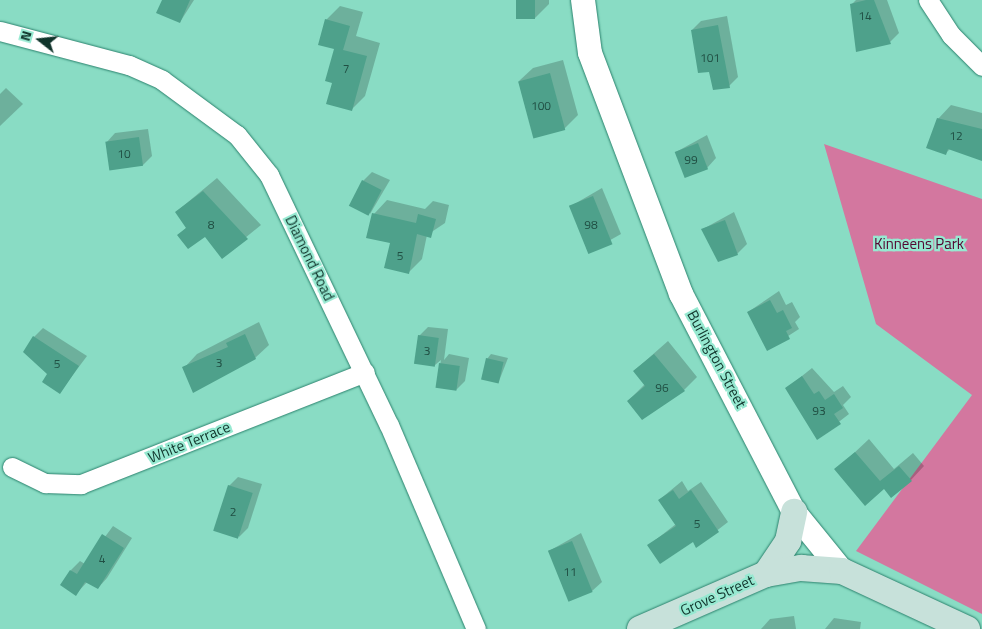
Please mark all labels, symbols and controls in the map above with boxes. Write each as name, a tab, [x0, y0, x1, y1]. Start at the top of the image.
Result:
house number: 14	[858, 9, 872, 23]
north arrow	[15, 15, 65, 65]
text: N	[14, 28, 37, 43]
house number: 101	[700, 51, 720, 65]
house number: 7	[343, 62, 349, 76]
house number: 100	[531, 99, 551, 113]
house number: 12	[949, 129, 963, 143]
house number: 10	[117, 147, 131, 161]
house number: 99	[684, 153, 698, 167]
street label: Diamond Road	[282, 212, 338, 304]
house number: 8	[208, 218, 214, 232]
house number: 98	[584, 218, 598, 232]
park label: Kinneens Park	[874, 235, 964, 253]
house number: 5	[397, 249, 403, 263]
street label: Burlington Street	[684, 307, 750, 411]
house number: 3	[424, 344, 430, 358]
house number: 3	[216, 356, 222, 370]
house number: 5	[54, 357, 60, 371]
house number: 96	[655, 381, 669, 395]
house number: 93	[812, 404, 826, 418]
street label: White Terrace	[145, 417, 233, 467]
house number: 2	[230, 505, 236, 519]
house number: 5	[694, 517, 700, 531]
house number: 4	[99, 552, 105, 566]
house number: 11	[563, 565, 577, 579]
street label: Grove Street	[677, 571, 757, 619]

